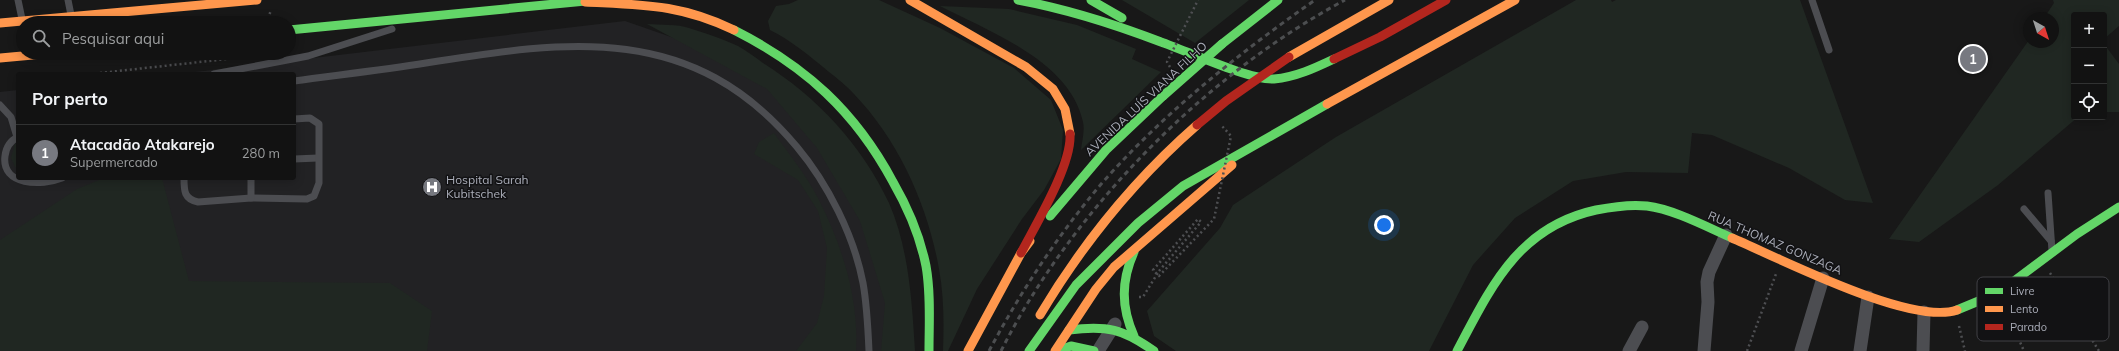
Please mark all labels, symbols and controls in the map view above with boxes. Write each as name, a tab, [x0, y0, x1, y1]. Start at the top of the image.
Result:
north arrow	[2023, 12, 2059, 48]
map controls	[2071, 12, 2107, 120]
button: +	[2071, 12, 2107, 48]
search box	[16, 16, 296, 60]
icon: search	[30, 27, 52, 49]
text: Pesquisar aqui	[62, 29, 164, 48]
street label: AVENIDA LUÍS VIANA FILHO	[1082, 38, 1210, 159]
pin: 1	[1960, 44, 1986, 74]
button: −	[2071, 48, 2107, 84]
button: locate	[2071, 84, 2107, 120]
text: Por perto	[32, 88, 108, 109]
text: Atacadão Atakarejo	[70, 135, 215, 154]
text: 1	[41, 145, 49, 161]
text: 280 m	[242, 145, 280, 161]
text: Supermercado	[70, 154, 158, 170]
place label: Hospital Sarah Kubitschek	[446, 172, 529, 201]
hospital icon: Hospital Sarah Kubitschek	[421, 176, 443, 198]
street label: RUA THOMAZ GONZAGA	[1706, 207, 1845, 278]
your location	[1374, 215, 1394, 235]
legend	[1977, 277, 2109, 341]
text: Livre	[2010, 284, 2034, 298]
text: Lento	[2010, 302, 2038, 316]
text: Parado	[2010, 320, 2047, 334]

